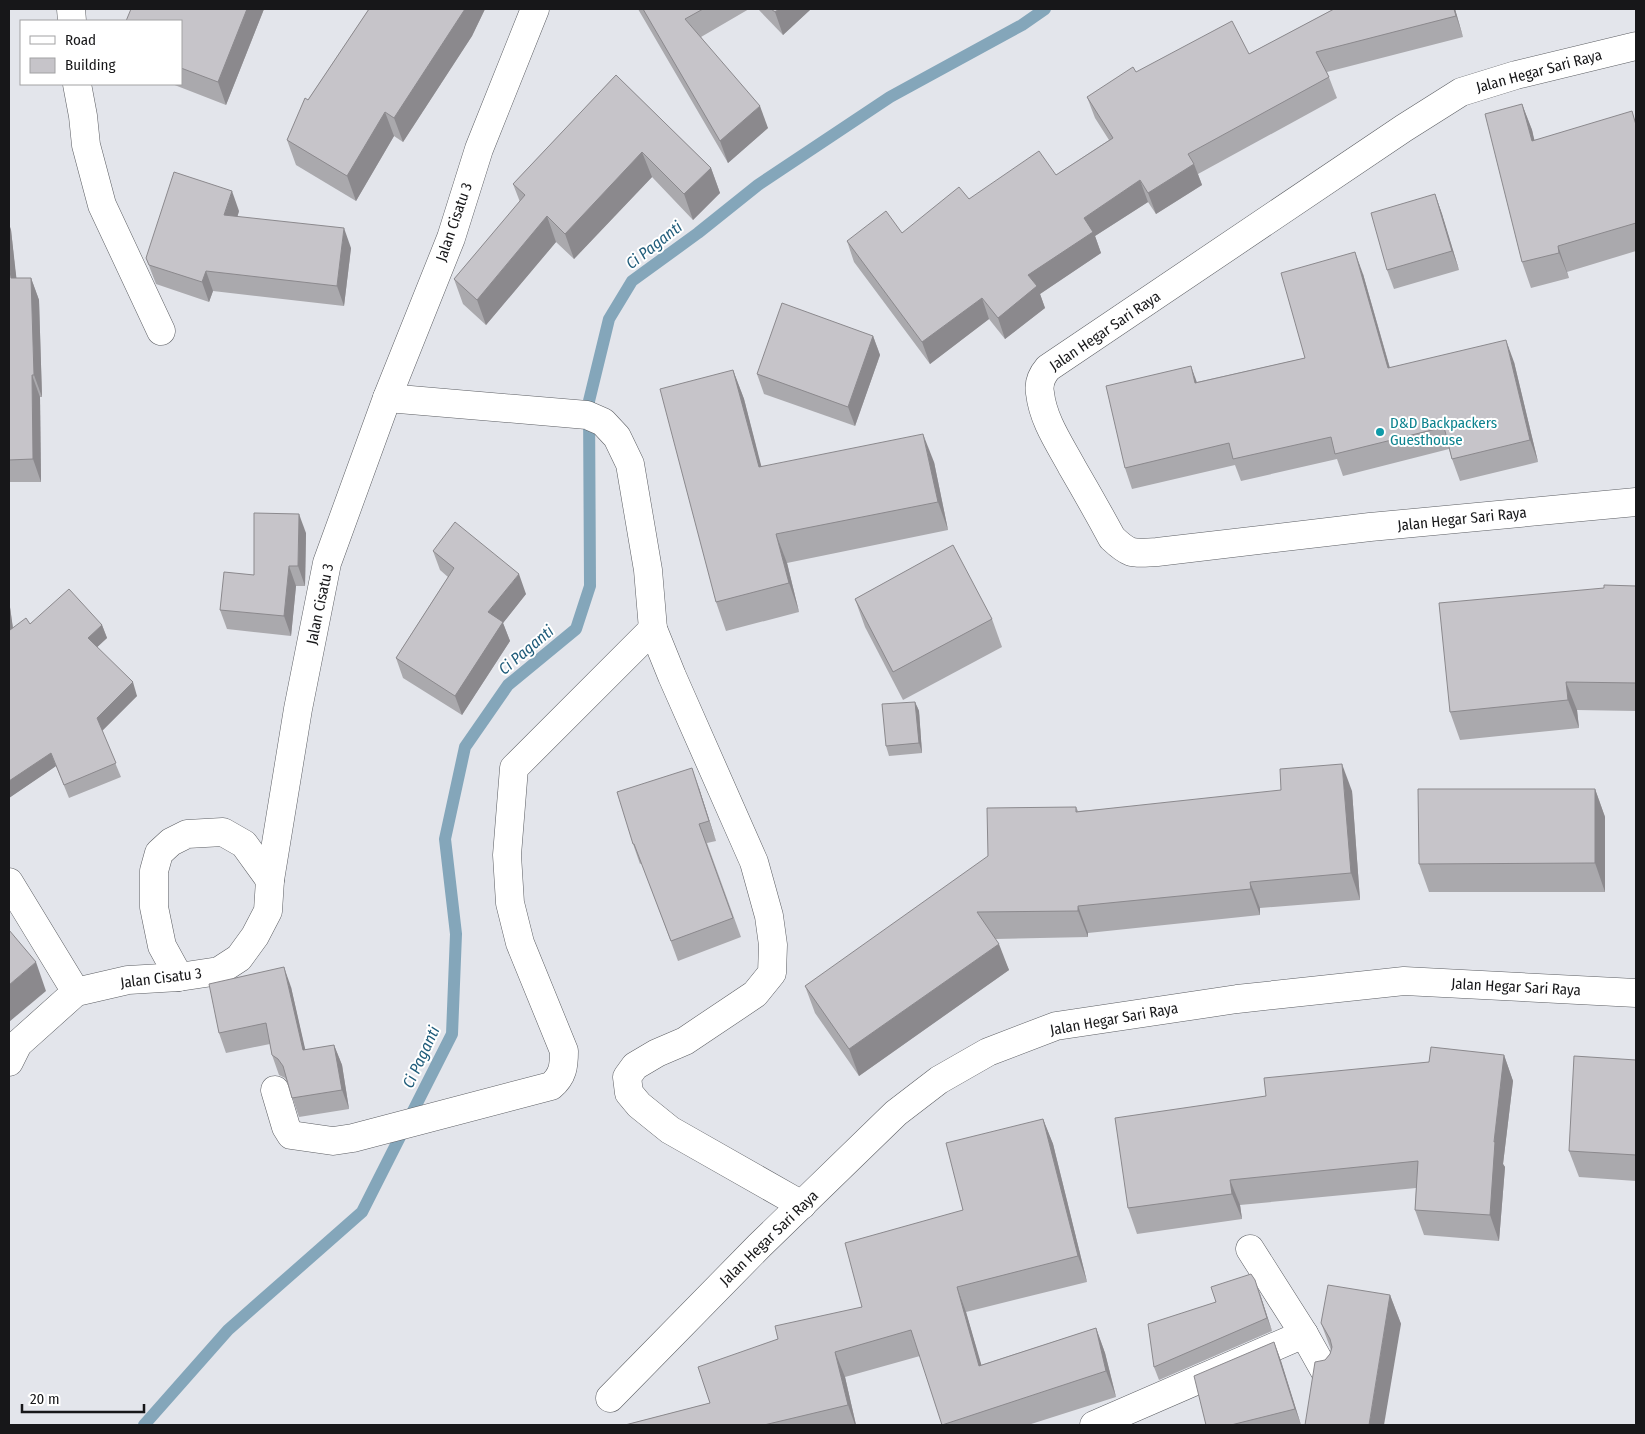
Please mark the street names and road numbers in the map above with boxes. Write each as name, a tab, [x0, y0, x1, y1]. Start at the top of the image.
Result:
street label: Jalan Hegar Sari Raya	[1474, 46, 1604, 96]
street label: Jalan Cisatu 3	[432, 180, 476, 264]
street label: Jalan Hegar Sari Raya	[1046, 287, 1164, 375]
street label: Jalan Hegar Sari Raya	[1397, 503, 1527, 535]
street label: Jalan Cisatu 3	[303, 562, 337, 646]
street label: Jalan Cisatu 3	[119, 964, 203, 992]
street label: Jalan Hegar Sari Raya	[1451, 975, 1581, 999]
street label: Jalan Hegar Sari Raya	[1049, 999, 1179, 1039]
street label: Jalan Hegar Sari Raya	[716, 1186, 822, 1290]

